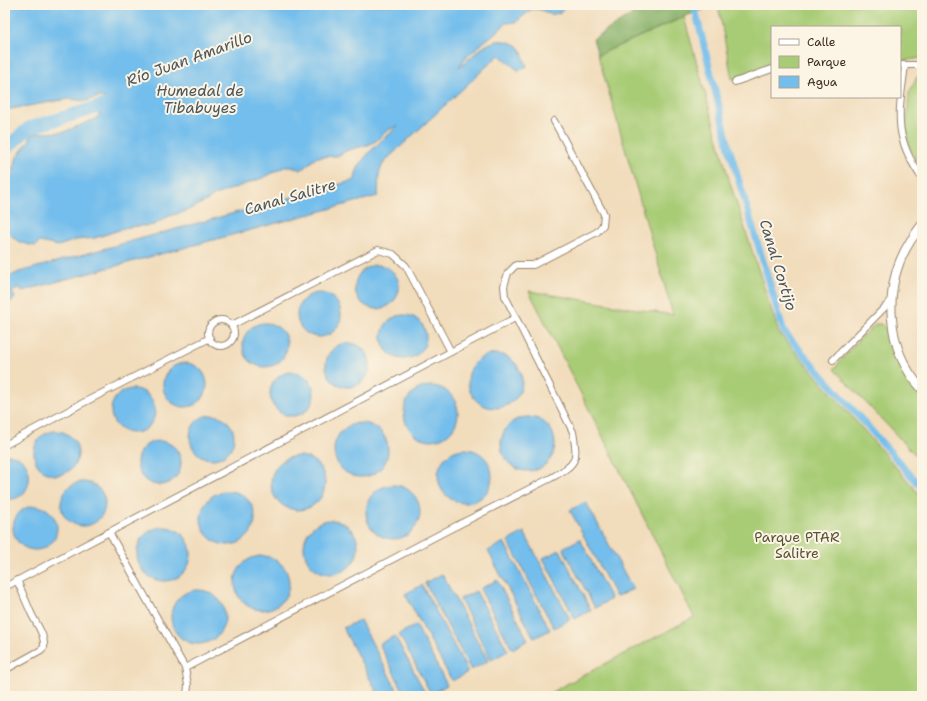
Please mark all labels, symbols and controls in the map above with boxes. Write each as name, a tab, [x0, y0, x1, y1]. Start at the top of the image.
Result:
legend	[771, 26, 901, 98]
water label: Río Juan Amarillo	[123, 27, 255, 91]
text: Calle	[807, 34, 836, 50]
text: Parque	[807, 54, 846, 70]
text: Agua	[807, 74, 838, 90]
water label: Humedal de Tibabuyes	[156, 81, 244, 118]
water label: Canal Salitre	[242, 174, 338, 220]
water label: Canal Cortijo	[755, 217, 801, 313]
park label: Parque PTAR Salitre	[754, 528, 840, 562]

